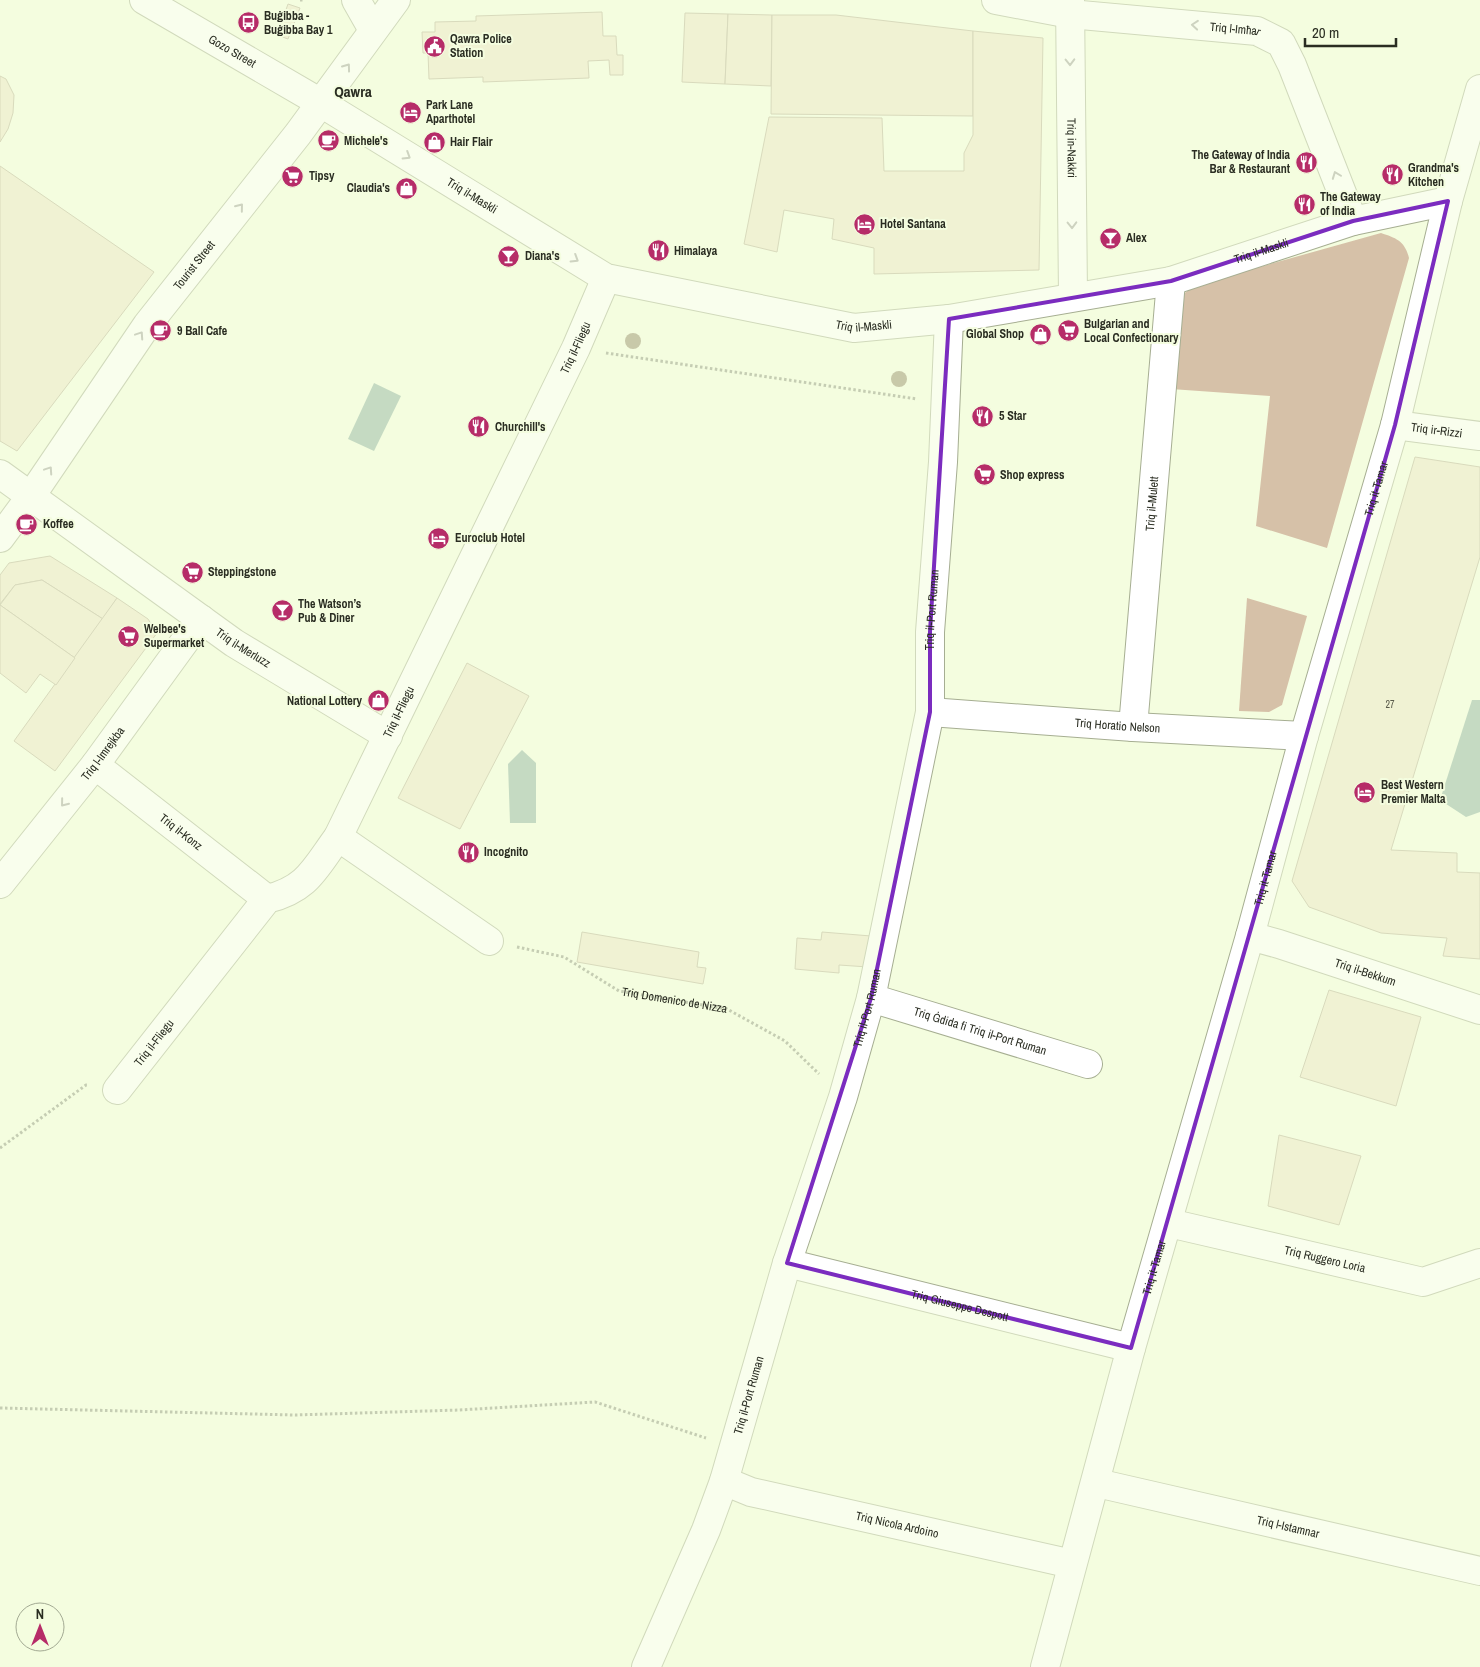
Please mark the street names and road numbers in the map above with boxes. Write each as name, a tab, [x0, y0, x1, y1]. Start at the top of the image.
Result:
street label: Triq l-Imħar	[1209, 19, 1264, 40]
street label: Gozo Street	[205, 31, 259, 72]
street label: Triq in-Nakkri	[1063, 118, 1080, 178]
street label: Triq il-Maskli	[444, 174, 500, 217]
street label: Triq il-Maskli	[1232, 235, 1291, 268]
street label: Tourist Street	[170, 237, 219, 293]
street label: Triq il-Maskli	[834, 316, 893, 336]
street label: Triq il-Fliegu	[557, 319, 594, 376]
street label: Triq ir-Rizzi	[1410, 419, 1463, 442]
street label: Triq it-Tamar	[1361, 459, 1392, 518]
street label: Triq il-Mulett	[1142, 475, 1162, 532]
street label: Triq il-Port Ruman	[922, 569, 943, 650]
street label: Triq il-Merluzz	[212, 624, 274, 671]
street label: Triq il-Fliegu	[379, 684, 418, 741]
street label: Triq Horatio Nelson	[1074, 715, 1161, 736]
street label: Triq l-Imrejkba	[78, 723, 128, 784]
street label: Triq il-Konz	[156, 810, 206, 854]
street label: Triq it-Tamar	[1251, 848, 1281, 908]
street label: Triq il-Bekkum	[1333, 955, 1398, 990]
street label: Triq il-Port Ruman	[849, 967, 885, 1049]
street label: Triq Domenico de Nizza	[621, 984, 729, 1017]
street label: Triq Ġdida fi Triq il-Port Ruman	[912, 1003, 1049, 1059]
street label: Triq il-Fliegu	[131, 1016, 178, 1070]
street label: Triq it-Tamar	[1139, 1238, 1170, 1297]
street label: Triq Ruggero Loria	[1283, 1242, 1368, 1276]
street label: Triq Giuseppe Despott	[910, 1286, 1010, 1325]
street label: Triq il-Port Ruman	[730, 1354, 768, 1436]
street label: Triq Nicola Ardoino	[854, 1508, 940, 1542]
street label: Triq l-Istamnar	[1255, 1512, 1322, 1542]

